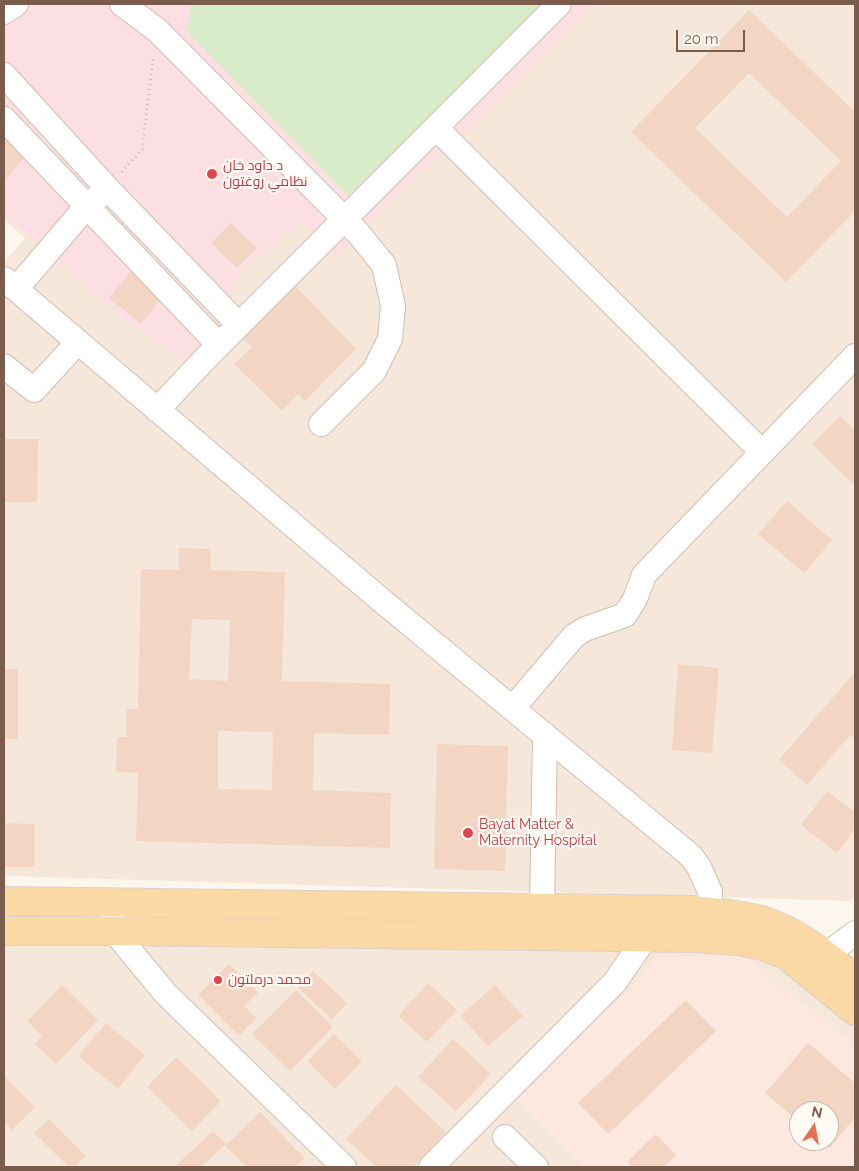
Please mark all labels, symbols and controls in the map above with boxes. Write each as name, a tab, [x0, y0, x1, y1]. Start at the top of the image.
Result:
scale bar	[679, 20, 748, 52]
text: 20 m	[684, 30, 719, 48]
place label: د داود خان نظامي روغتون	[223, 158, 307, 190]
marker: د داود خان نظامي روغتون	[205, 167, 219, 181]
place label: Bayat Matter & Maternity Hospital	[479, 817, 597, 850]
marker: Bayat Matter & Maternity Hospital	[461, 826, 475, 840]
place label: محمد درملتون	[228, 972, 311, 988]
marker: محمد درملتون	[212, 974, 224, 986]
north arrow	[789, 1101, 839, 1151]
text: N	[810, 1103, 824, 1121]

